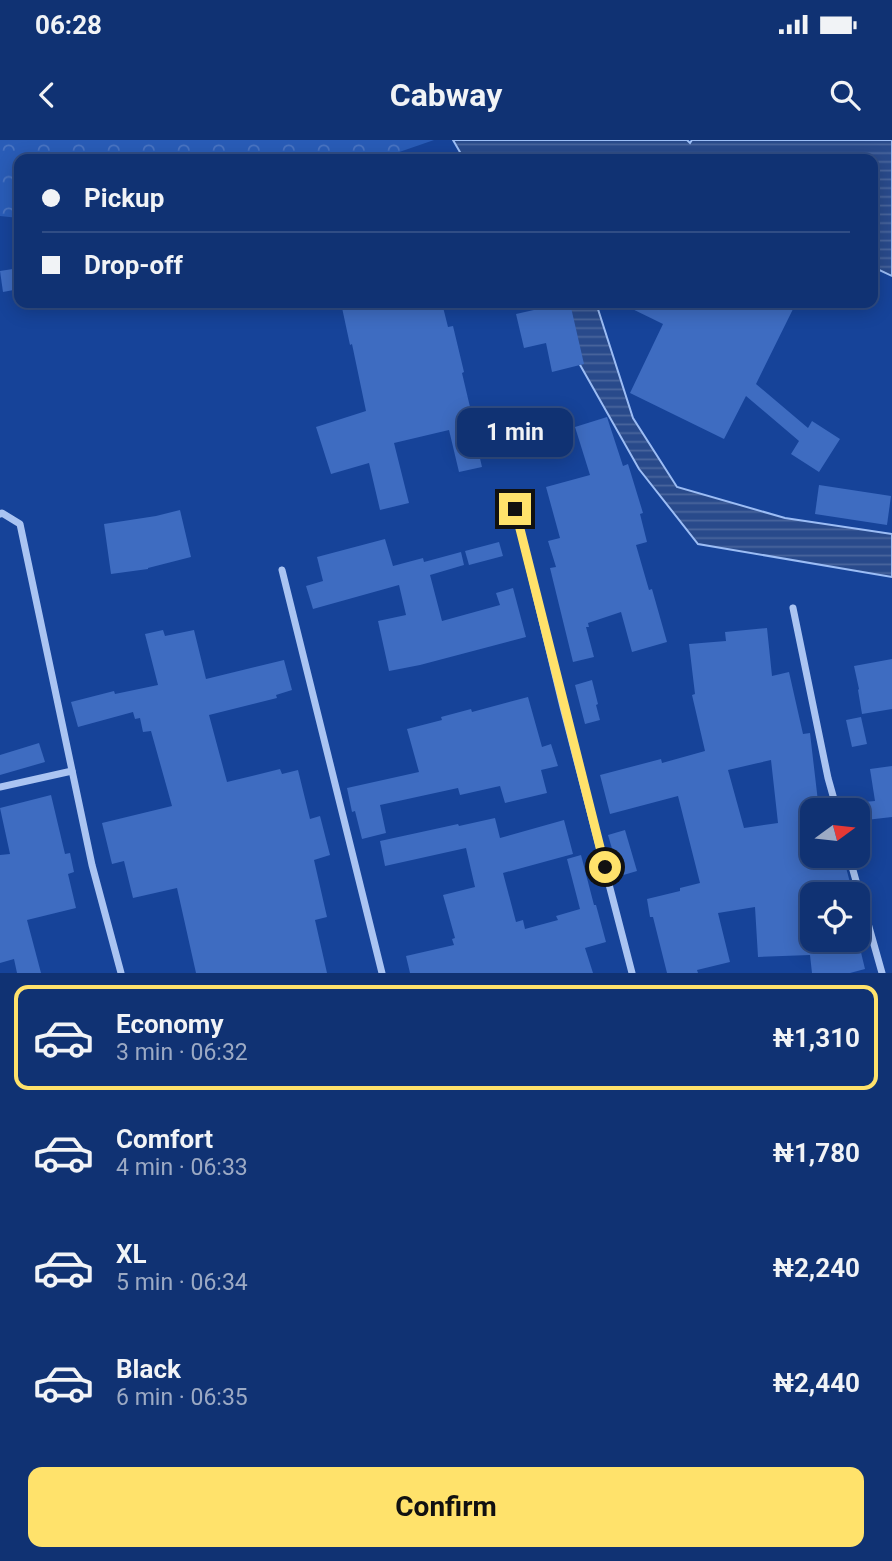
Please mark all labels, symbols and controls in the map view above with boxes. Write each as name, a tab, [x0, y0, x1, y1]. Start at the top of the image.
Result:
text: 06:28	[35, 10, 102, 40]
icon: back	[28, 76, 66, 114]
text: Cabway	[390, 76, 502, 114]
icon: search	[826, 76, 864, 114]
text: Pickup	[84, 183, 164, 213]
text: Drop-off	[84, 250, 183, 280]
callout: 1 min	[457, 408, 573, 456]
text: 1 min	[486, 419, 544, 446]
route end	[499, 493, 531, 525]
north arrow	[800, 798, 870, 868]
map controls	[800, 798, 870, 952]
route start	[589, 851, 621, 883]
button: locate	[800, 882, 870, 952]
icon: car	[32, 1006, 95, 1069]
text: Economy	[116, 1009, 223, 1039]
text: ₦1,310	[773, 1023, 860, 1053]
text: 3 min · 06:32	[116, 1039, 248, 1066]
icon: car	[32, 1121, 95, 1184]
text: Comfort	[116, 1124, 213, 1154]
text: ₦1,780	[773, 1138, 860, 1168]
text: 4 min · 06:33	[116, 1154, 248, 1181]
icon: car	[32, 1236, 95, 1299]
text: XL	[116, 1239, 147, 1269]
text: ₦2,240	[773, 1253, 860, 1283]
text: 5 min · 06:34	[116, 1269, 248, 1296]
icon: car	[32, 1351, 95, 1414]
text: Black	[116, 1354, 181, 1384]
text: ₦2,440	[773, 1368, 860, 1398]
text: 6 min · 06:35	[116, 1384, 248, 1411]
button: Confirm	[28, 1467, 864, 1547]

